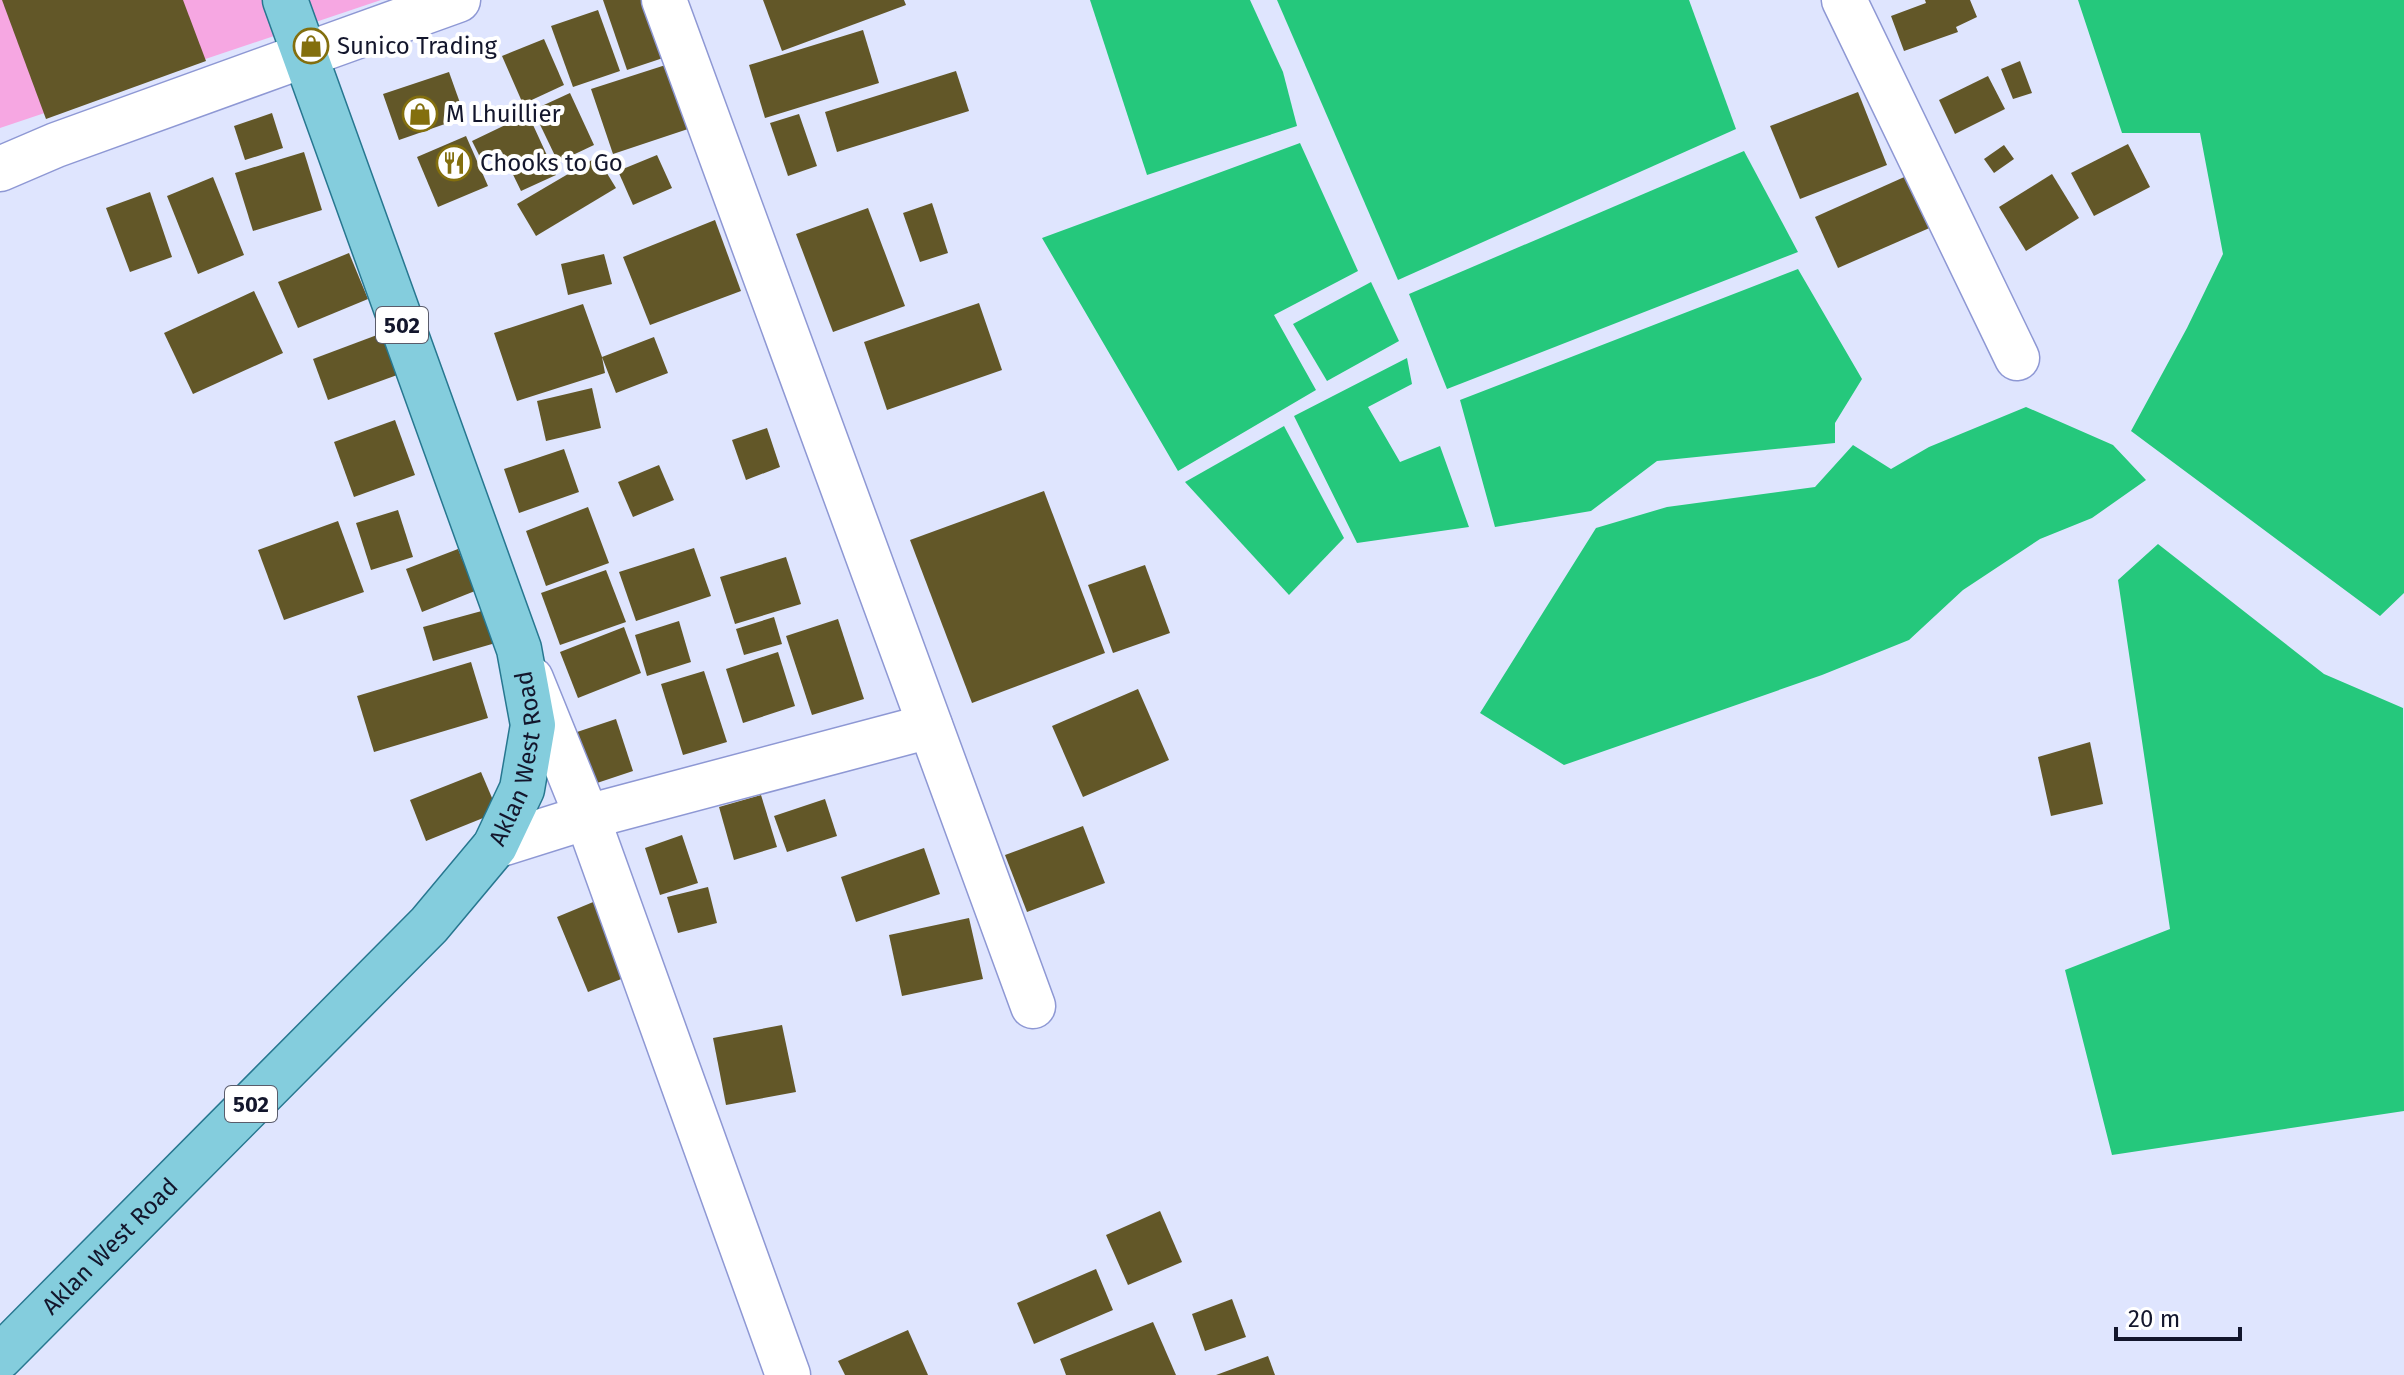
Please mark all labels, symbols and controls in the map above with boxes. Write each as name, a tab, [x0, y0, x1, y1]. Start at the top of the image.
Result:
shop icon: Sunico Trading	[292, 27, 330, 65]
place label: Sunico Trading	[337, 32, 498, 60]
shop icon: M Lhuillier	[401, 95, 439, 133]
place label: M Lhuillier	[446, 100, 561, 128]
restaurant icon: Chooks to Go	[435, 144, 473, 182]
place label: Chooks to Go	[480, 149, 623, 177]
road number: 502	[376, 307, 428, 343]
street label: Aklan West Road	[483, 669, 547, 850]
road number: 502	[225, 1086, 277, 1122]
street label: Aklan West Road	[36, 1172, 184, 1320]
scale bar	[2116, 1291, 2240, 1341]
text: 20 m	[2128, 1305, 2180, 1333]

